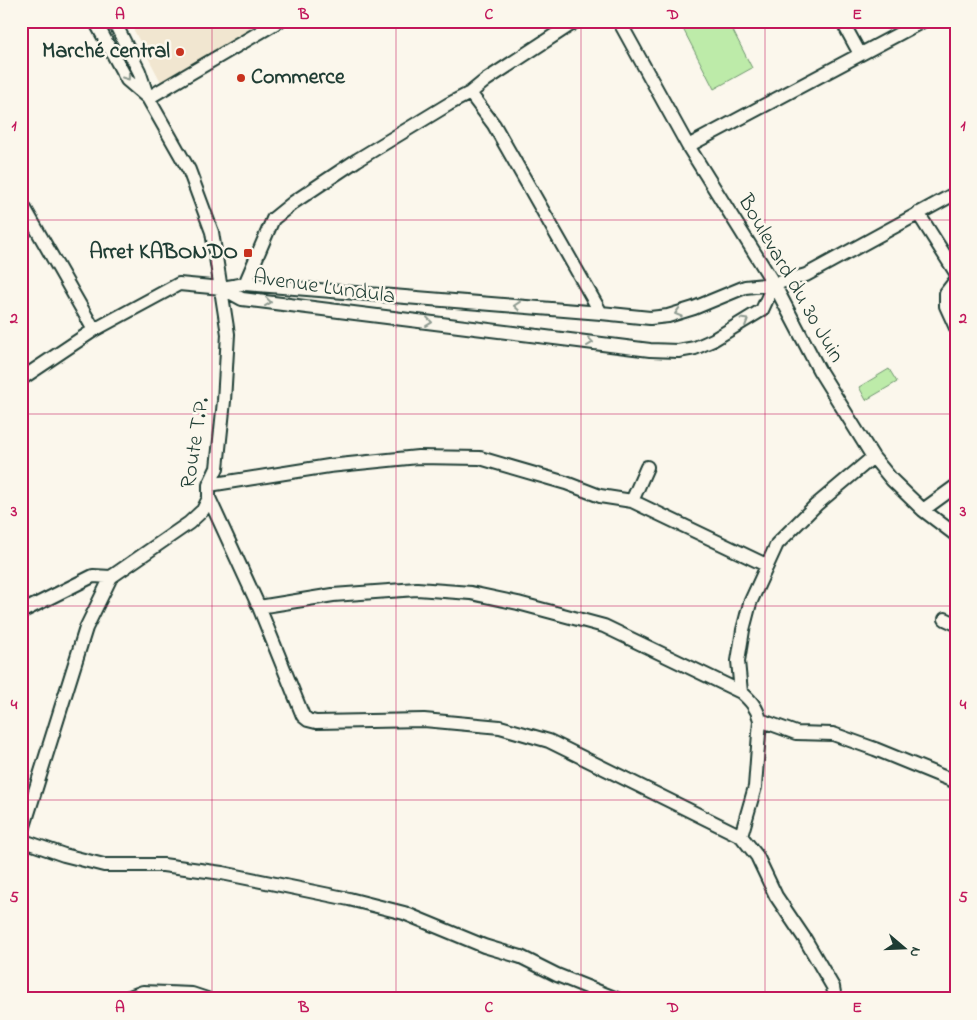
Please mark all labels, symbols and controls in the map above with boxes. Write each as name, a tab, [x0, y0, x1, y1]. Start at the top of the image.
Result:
text: A	[115, 3, 125, 27]
text: B	[298, 3, 310, 27]
text: C	[485, 3, 494, 27]
text: D	[666, 3, 679, 27]
text: E	[852, 3, 862, 27]
place label: Marché central	[42, 36, 170, 68]
marker: Marché central	[174, 46, 186, 58]
place label: Commerce	[251, 62, 346, 94]
one-way arrow	[121, 71, 130, 81]
marker: Commerce	[235, 72, 247, 84]
text: 1	[11, 114, 17, 138]
text: 1	[960, 114, 966, 138]
street label: Boulevard du 30 Juin	[728, 188, 851, 369]
place label: Arret KABONDO	[89, 237, 238, 269]
marker: Arret KABONDO	[242, 247, 254, 259]
street label: Avenue Lundula	[251, 262, 397, 314]
one-way arrow	[264, 296, 272, 307]
one-way arrow	[512, 300, 520, 311]
text: 2	[9, 307, 18, 331]
text: 2	[958, 307, 967, 331]
one-way arrow	[674, 308, 683, 318]
one-way arrow	[425, 316, 433, 327]
one-way arrow	[739, 317, 748, 327]
one-way arrow	[586, 336, 594, 347]
street label: Route T.P.	[173, 395, 219, 491]
text: 3	[10, 500, 18, 524]
text: 3	[959, 500, 967, 524]
text: 4	[10, 693, 18, 717]
text: 4	[959, 693, 967, 717]
text: 5	[9, 886, 19, 910]
text: 5	[958, 886, 968, 910]
north arrow	[880, 922, 930, 972]
text: N	[903, 944, 926, 960]
text: A	[115, 996, 125, 1020]
text: B	[298, 996, 310, 1020]
text: C	[485, 996, 494, 1020]
text: D	[666, 996, 679, 1020]
text: E	[852, 996, 862, 1020]

